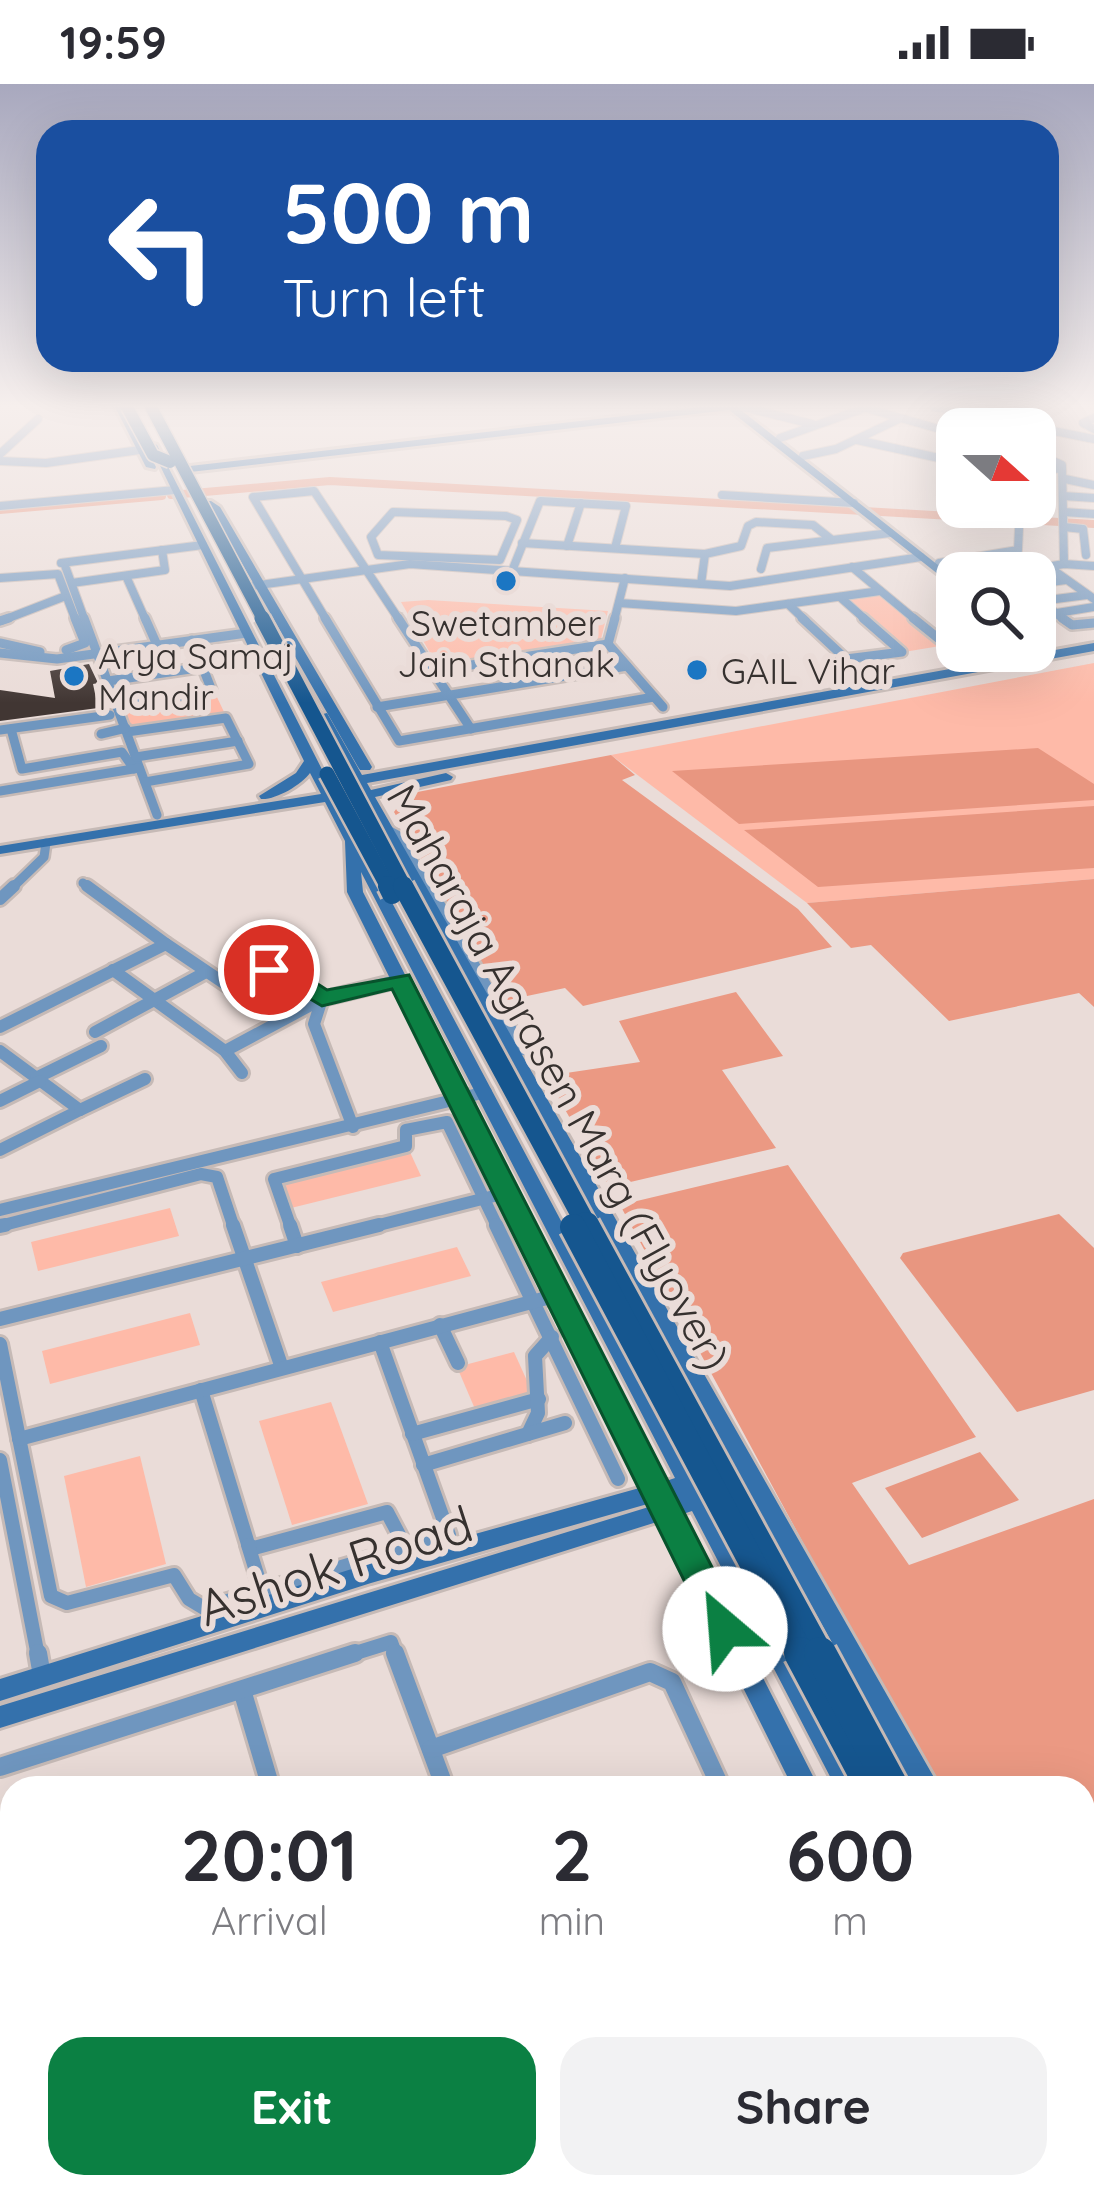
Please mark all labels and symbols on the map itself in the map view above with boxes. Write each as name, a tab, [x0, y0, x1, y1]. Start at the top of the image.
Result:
north arrow	[936, 408, 1056, 528]
marker: Swetamber Jain Sthanak	[493, 568, 519, 594]
place label: Swetamber Jain Sthanak	[397, 600, 615, 686]
place label: Arya Samaj Mandir	[98, 633, 294, 719]
place label: GAIL Vihar	[721, 648, 895, 693]
marker: GAIL Vihar	[684, 657, 710, 683]
marker: Arya Samaj Mandir	[61, 663, 87, 689]
street label: Maharaja Agrasen Marg (Flyover)	[376, 775, 742, 1379]
pin	[218, 919, 320, 1021]
street label: Ashok Road	[190, 1491, 480, 1639]
position arrow	[662, 1566, 788, 1692]

